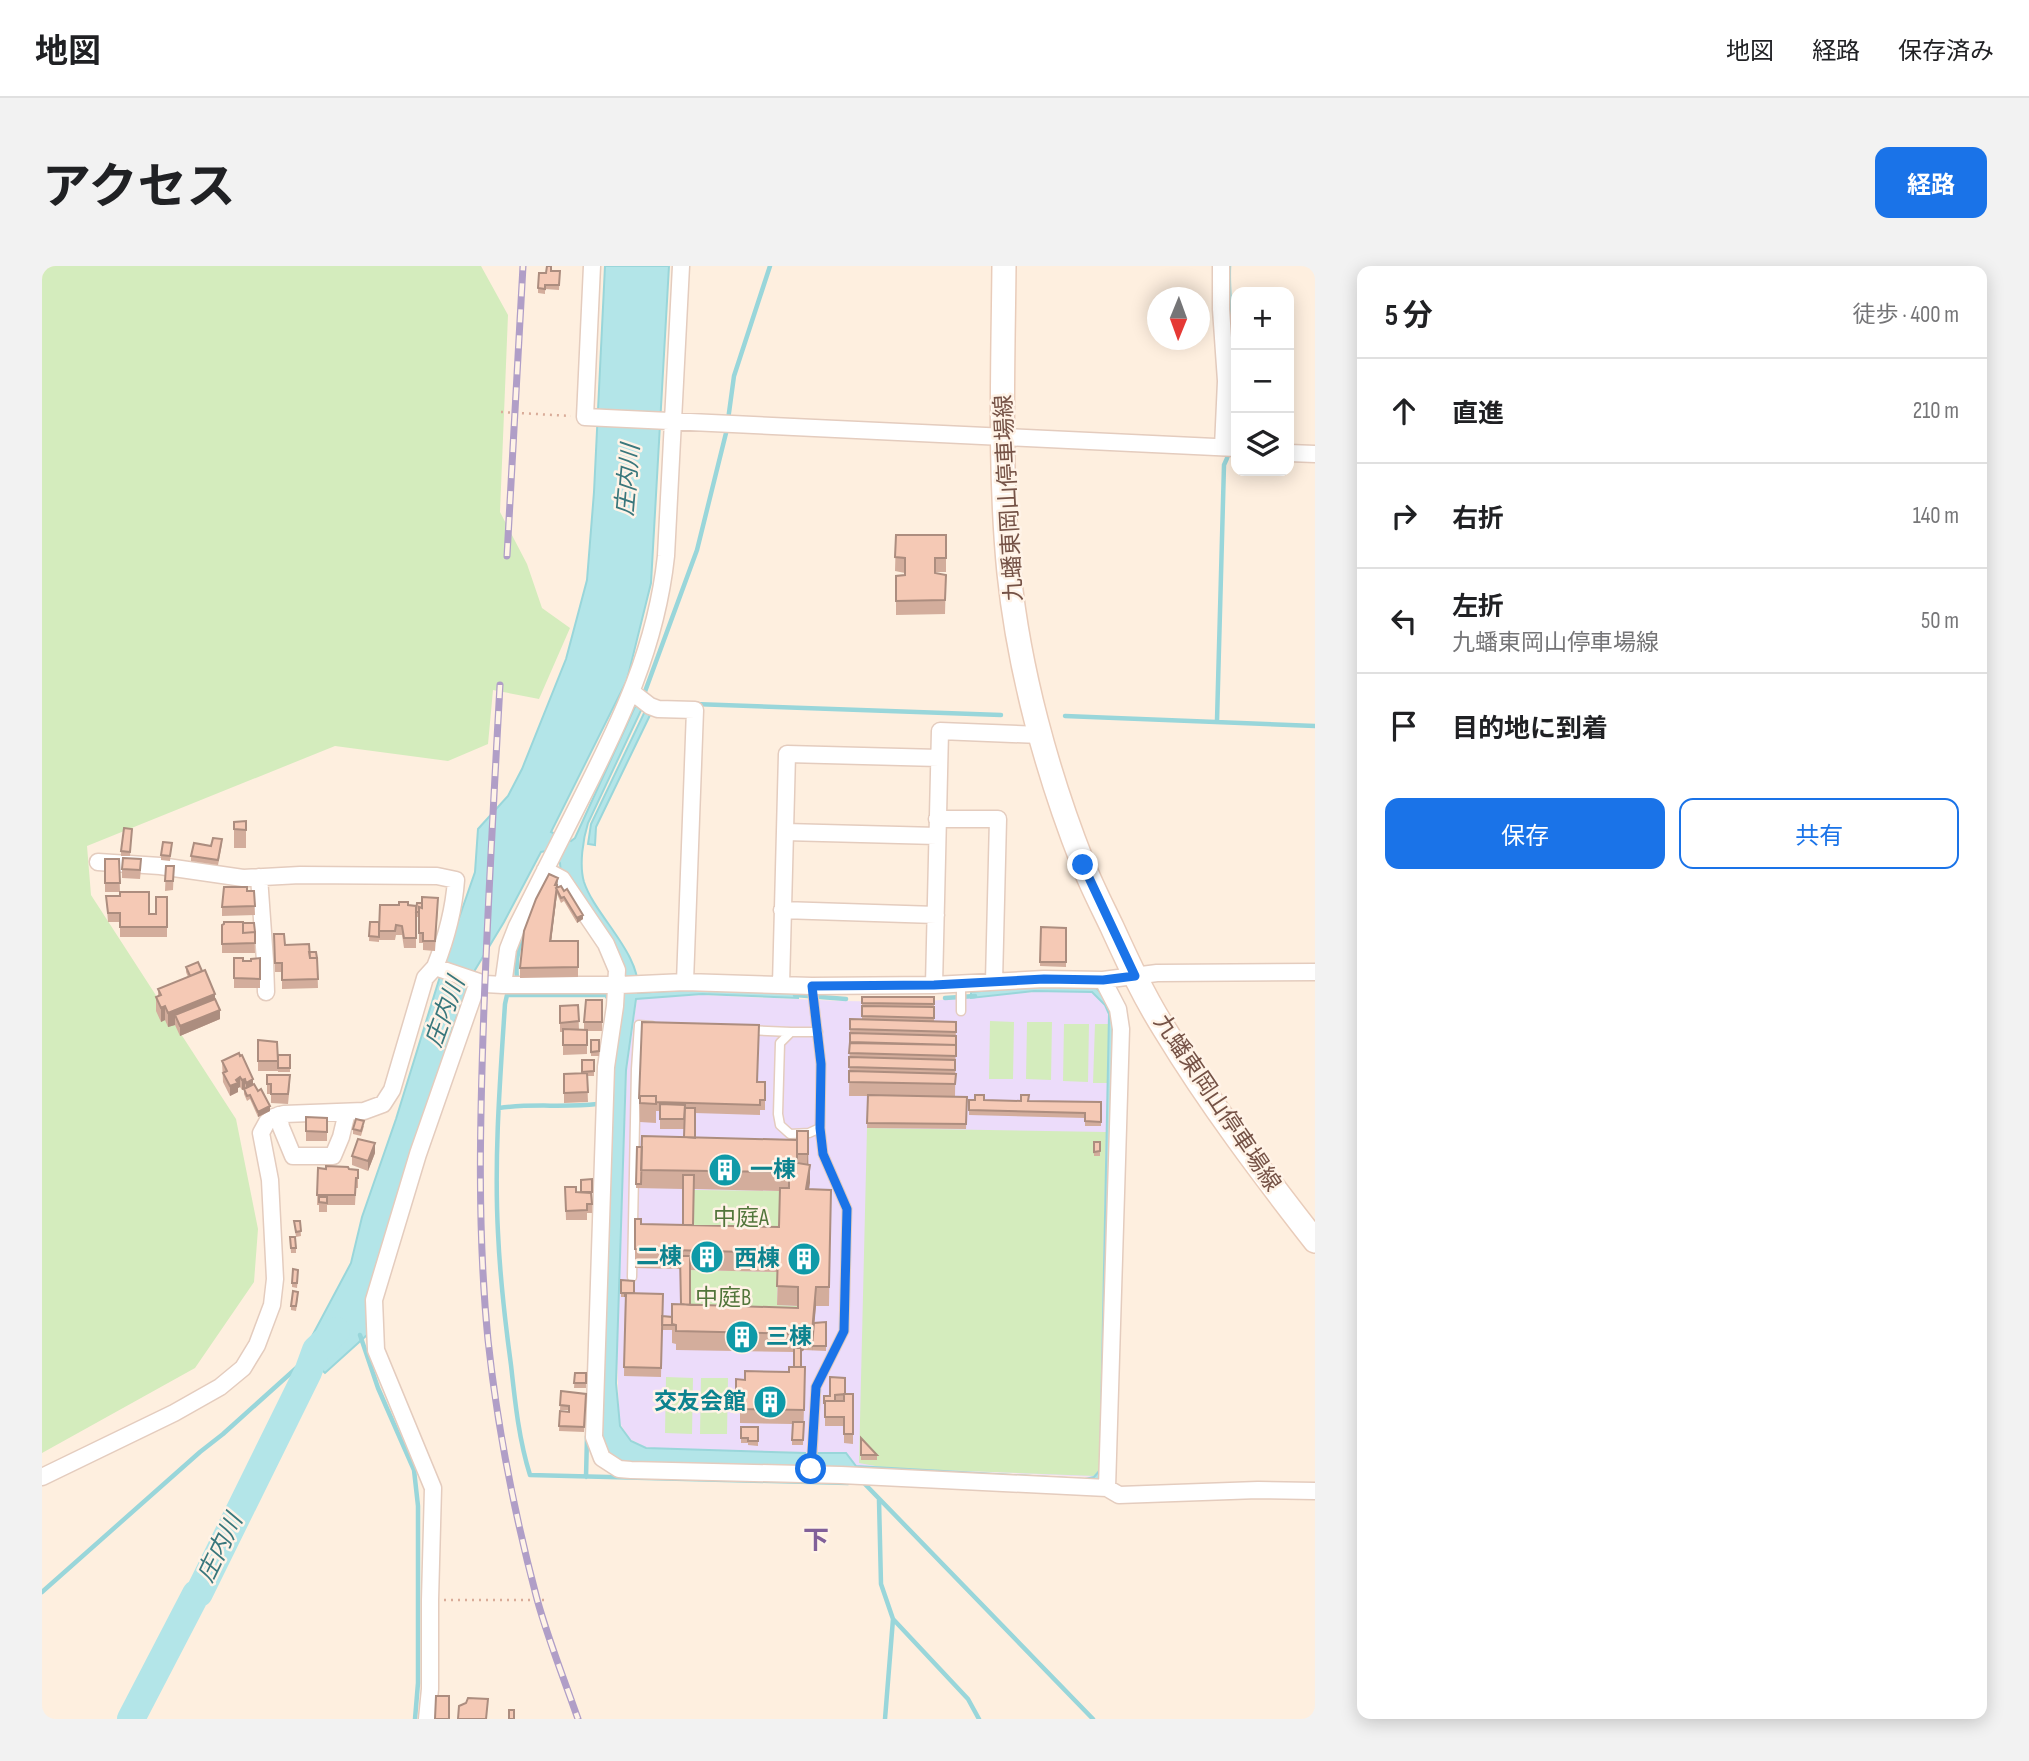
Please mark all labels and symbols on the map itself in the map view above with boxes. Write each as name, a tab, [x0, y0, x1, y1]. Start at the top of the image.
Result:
north arrow	[1147, 287, 1210, 350]
street label: 九蟠東岡山停車場線	[990, 394, 1028, 602]
water label: 庄内川	[610, 440, 646, 517]
route end	[1067, 849, 1098, 880]
water label: 庄内川	[419, 970, 472, 1051]
street label: 九蟠東岡山停車場線	[1148, 1009, 1286, 1197]
building icon: 一棟	[706, 1151, 744, 1189]
place label: 一棟	[750, 1156, 796, 1184]
park label: 中庭A	[713, 1204, 769, 1232]
building icon: 二棟	[688, 1238, 726, 1276]
building icon: 西棟	[785, 1240, 823, 1278]
place label: 二棟	[636, 1243, 682, 1271]
place label: 西棟	[734, 1245, 780, 1273]
park label: 中庭B	[695, 1284, 751, 1312]
building icon: 三棟	[723, 1318, 761, 1356]
place label: 三棟	[766, 1323, 812, 1351]
building icon: 交友会館	[751, 1383, 789, 1421]
place label: 交友会館	[654, 1388, 746, 1416]
route start	[795, 1453, 826, 1484]
water label: 庄内川	[191, 1507, 250, 1587]
district label: 下	[803, 1526, 829, 1557]

